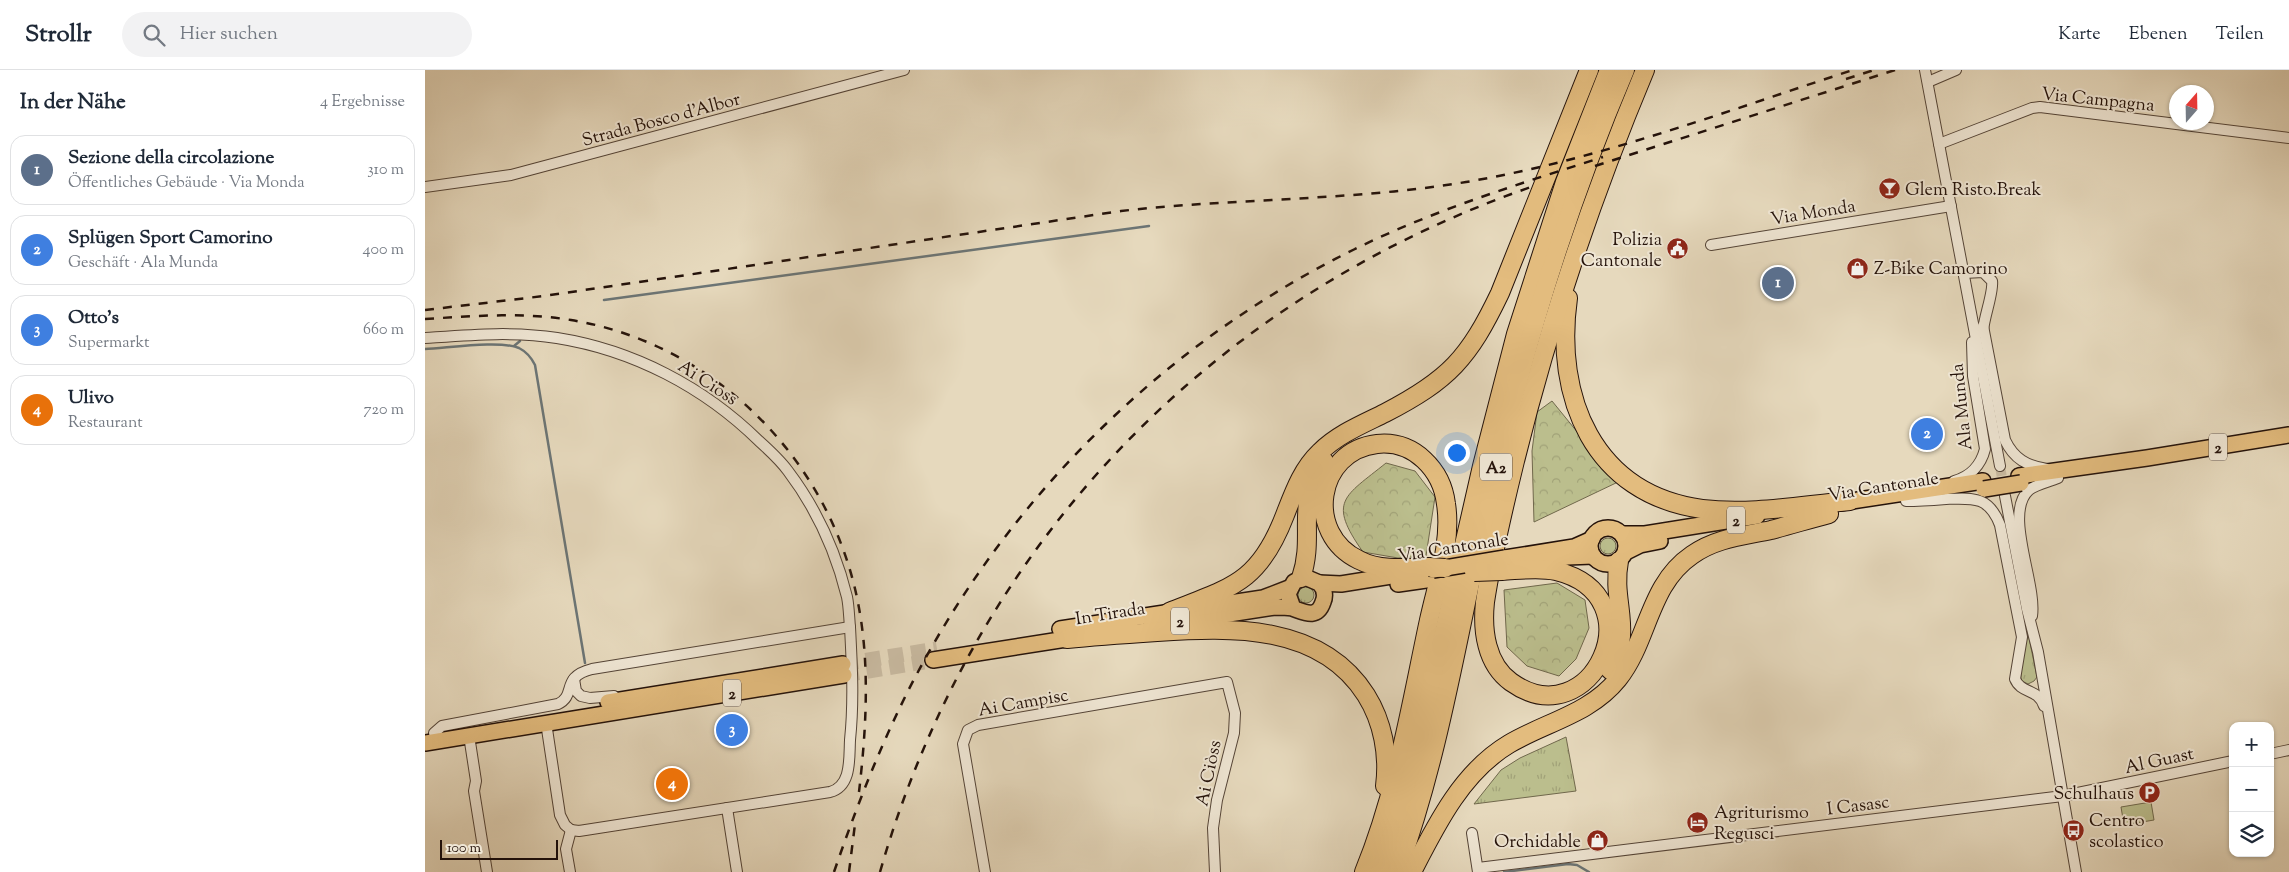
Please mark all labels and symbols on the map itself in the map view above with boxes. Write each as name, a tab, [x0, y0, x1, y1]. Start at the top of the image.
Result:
street label: Via Campagna	[2040, 82, 2156, 120]
north arrow	[2169, 85, 2214, 130]
street label: Strada Bosco d'Albor	[579, 87, 744, 155]
bar icon: Glem Risto.Break	[1877, 177, 1901, 201]
place label: Glem Risto.Break	[1905, 178, 2042, 204]
street label: Via Monda	[1769, 194, 1858, 234]
place label: Polizia Cantonale	[1581, 228, 1662, 275]
public building icon: Polizia Cantonale	[1666, 237, 1690, 261]
shop icon: Z-Bike Camorino	[1846, 256, 1870, 280]
place label: Z-Bike Camorino	[1874, 257, 2008, 283]
pin: 1	[1762, 264, 1794, 302]
street label: Ai Cioss	[672, 355, 742, 413]
street label: Ala Munda	[1945, 362, 1980, 452]
pin: 2	[1911, 415, 1943, 453]
road number: 2	[2209, 434, 2227, 461]
your location	[1444, 440, 1470, 466]
road number: A2	[1480, 454, 1512, 481]
street label: Via Cantonale	[1826, 466, 1941, 510]
road number: 2	[1727, 506, 1745, 534]
street label: Via Cantonale	[1396, 527, 1511, 571]
street label: In Tirada	[1073, 597, 1147, 633]
road number: 2	[1171, 608, 1189, 634]
road number: 2	[723, 680, 741, 706]
street label: Ai Campisc	[976, 683, 1070, 725]
pin: 3	[716, 711, 748, 749]
street label: Ai Ciòss	[1190, 738, 1230, 809]
street label: Al Guast	[2122, 742, 2196, 782]
pin: 4	[656, 765, 688, 803]
parking icon: Schulhaus	[2138, 781, 2162, 805]
place label: Schulhaus	[2053, 782, 2134, 808]
street label: I Casasc	[1825, 790, 1891, 824]
place label: Agriturismo Regusci	[1714, 801, 1809, 848]
place label: Centro scolastico	[2089, 809, 2164, 856]
hotel icon: Agriturismo Regusci	[1686, 810, 1710, 834]
bus stop icon: Centro scolastico	[2061, 818, 2085, 842]
shop icon: Orchidable	[1585, 829, 1609, 853]
place label: Orchidable	[1494, 830, 1581, 856]
scale bar	[440, 837, 557, 860]

